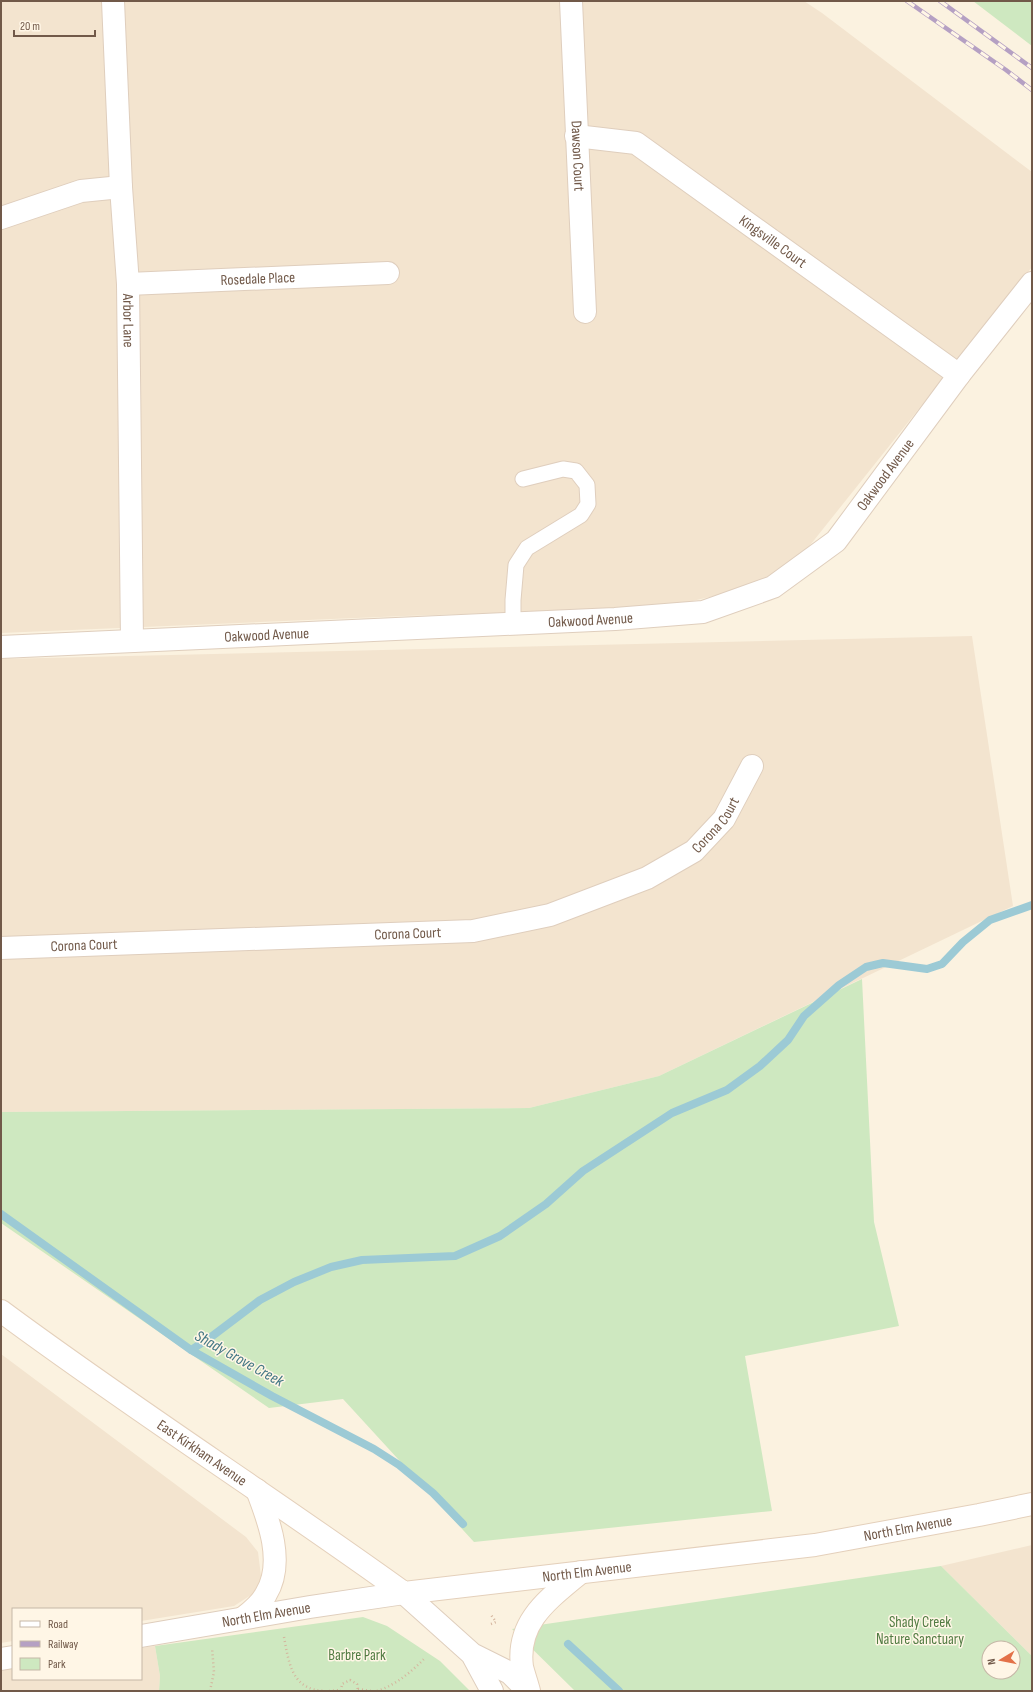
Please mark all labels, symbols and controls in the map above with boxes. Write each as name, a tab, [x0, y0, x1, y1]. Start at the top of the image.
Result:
scale bar	[14, 12, 95, 38]
text: 20 m	[20, 19, 40, 34]
street label: Dawson Court	[567, 120, 589, 192]
street label: Kingsville Court	[735, 211, 811, 272]
street label: Rosedale Place	[220, 267, 296, 290]
street label: Arbor Lane	[119, 292, 138, 348]
street label: Oakwood Avenue	[852, 435, 918, 514]
street label: Oakwood Avenue	[547, 608, 634, 632]
street label: Oakwood Avenue	[224, 623, 310, 646]
street label: Corona Court	[687, 793, 744, 857]
street label: Corona Court	[374, 923, 442, 944]
street label: Corona Court	[50, 934, 118, 956]
water label: Shady Grove Creek	[191, 1327, 288, 1392]
street label: East Kirkham Avenue	[154, 1415, 251, 1490]
street label: North Elm Avenue	[862, 1511, 954, 1545]
street label: North Elm Avenue	[541, 1557, 632, 1586]
street label: North Elm Avenue	[220, 1598, 312, 1631]
legend	[12, 1608, 142, 1680]
park label: Shady Creek Nature Sanctuary	[876, 1613, 964, 1649]
text: Road	[48, 1617, 68, 1632]
text: Railway	[48, 1637, 79, 1652]
north arrow	[981, 1640, 1021, 1680]
park label: Barbre Park	[328, 1646, 386, 1665]
text: Park	[48, 1657, 66, 1672]
text: N	[985, 1658, 999, 1666]

